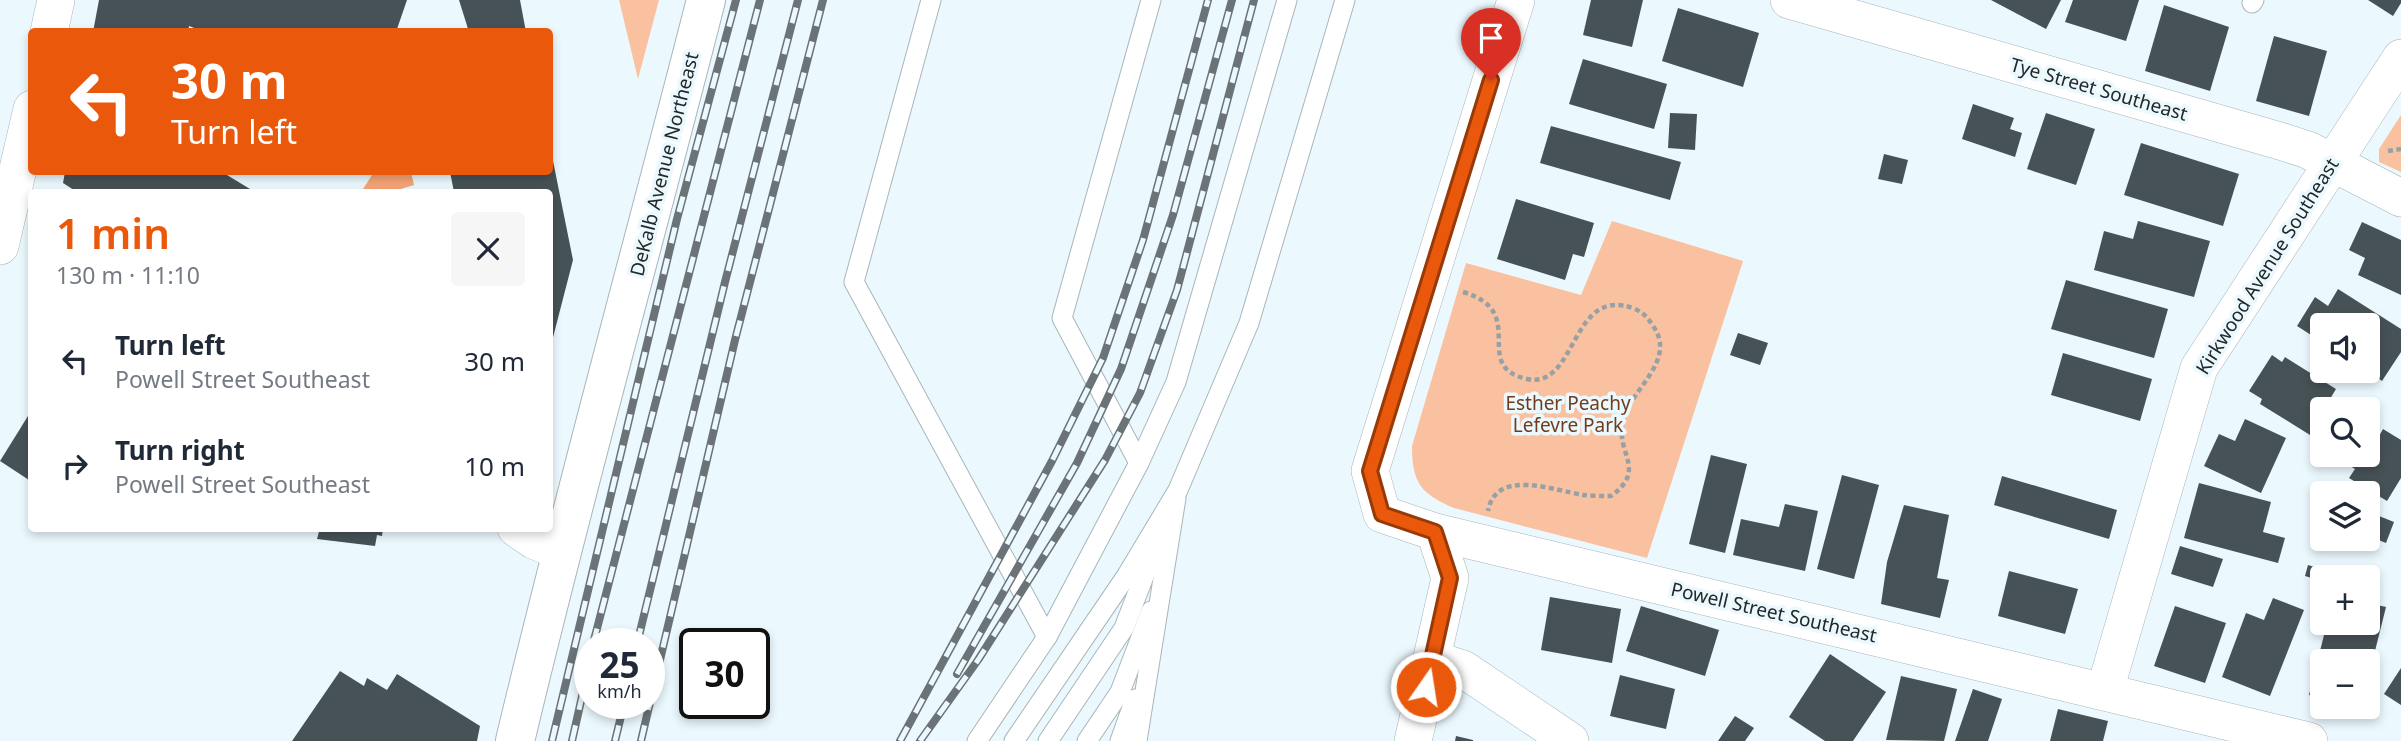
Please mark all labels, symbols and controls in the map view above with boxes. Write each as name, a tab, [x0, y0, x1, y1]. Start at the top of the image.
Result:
pin	[1461, 8, 1521, 80]
icon: arrive	[1472, 19, 1510, 57]
text: 30 m	[171, 47, 288, 113]
street label: DeKalb Avenue Northeast	[624, 49, 704, 279]
street label: Tye Street Southeast	[2007, 51, 2191, 127]
icon: left	[56, 56, 147, 147]
text: Turn left	[171, 110, 297, 153]
street label: Kirkwood Avenue Southeast	[2190, 153, 2344, 379]
text: 1 min	[56, 204, 170, 261]
button: close	[451, 212, 525, 286]
text: 130 m · 11:10	[56, 259, 200, 291]
map controls	[2310, 313, 2380, 719]
button: sound	[2310, 313, 2380, 383]
text: Turn left	[115, 327, 226, 363]
icon: left	[56, 342, 94, 380]
text: 30 m	[464, 343, 525, 379]
text: Powell Street Southeast	[115, 363, 370, 395]
park label: Esther Peachy Lefevre Park	[1505, 390, 1631, 438]
button: search	[2310, 397, 2380, 467]
text: Turn right	[115, 432, 245, 468]
icon: right	[56, 447, 94, 485]
text: 10 m	[464, 448, 525, 484]
text: Powell Street Southeast	[115, 468, 370, 500]
button: layers	[2310, 481, 2380, 551]
button: +	[2310, 565, 2380, 635]
street label: Powell Street Southeast	[1668, 576, 1880, 648]
speed limit sign: 30	[679, 628, 770, 719]
text: 25	[599, 641, 640, 688]
button: −	[2310, 649, 2380, 719]
position arrow	[1389, 650, 1463, 724]
text: km/h	[597, 679, 642, 703]

